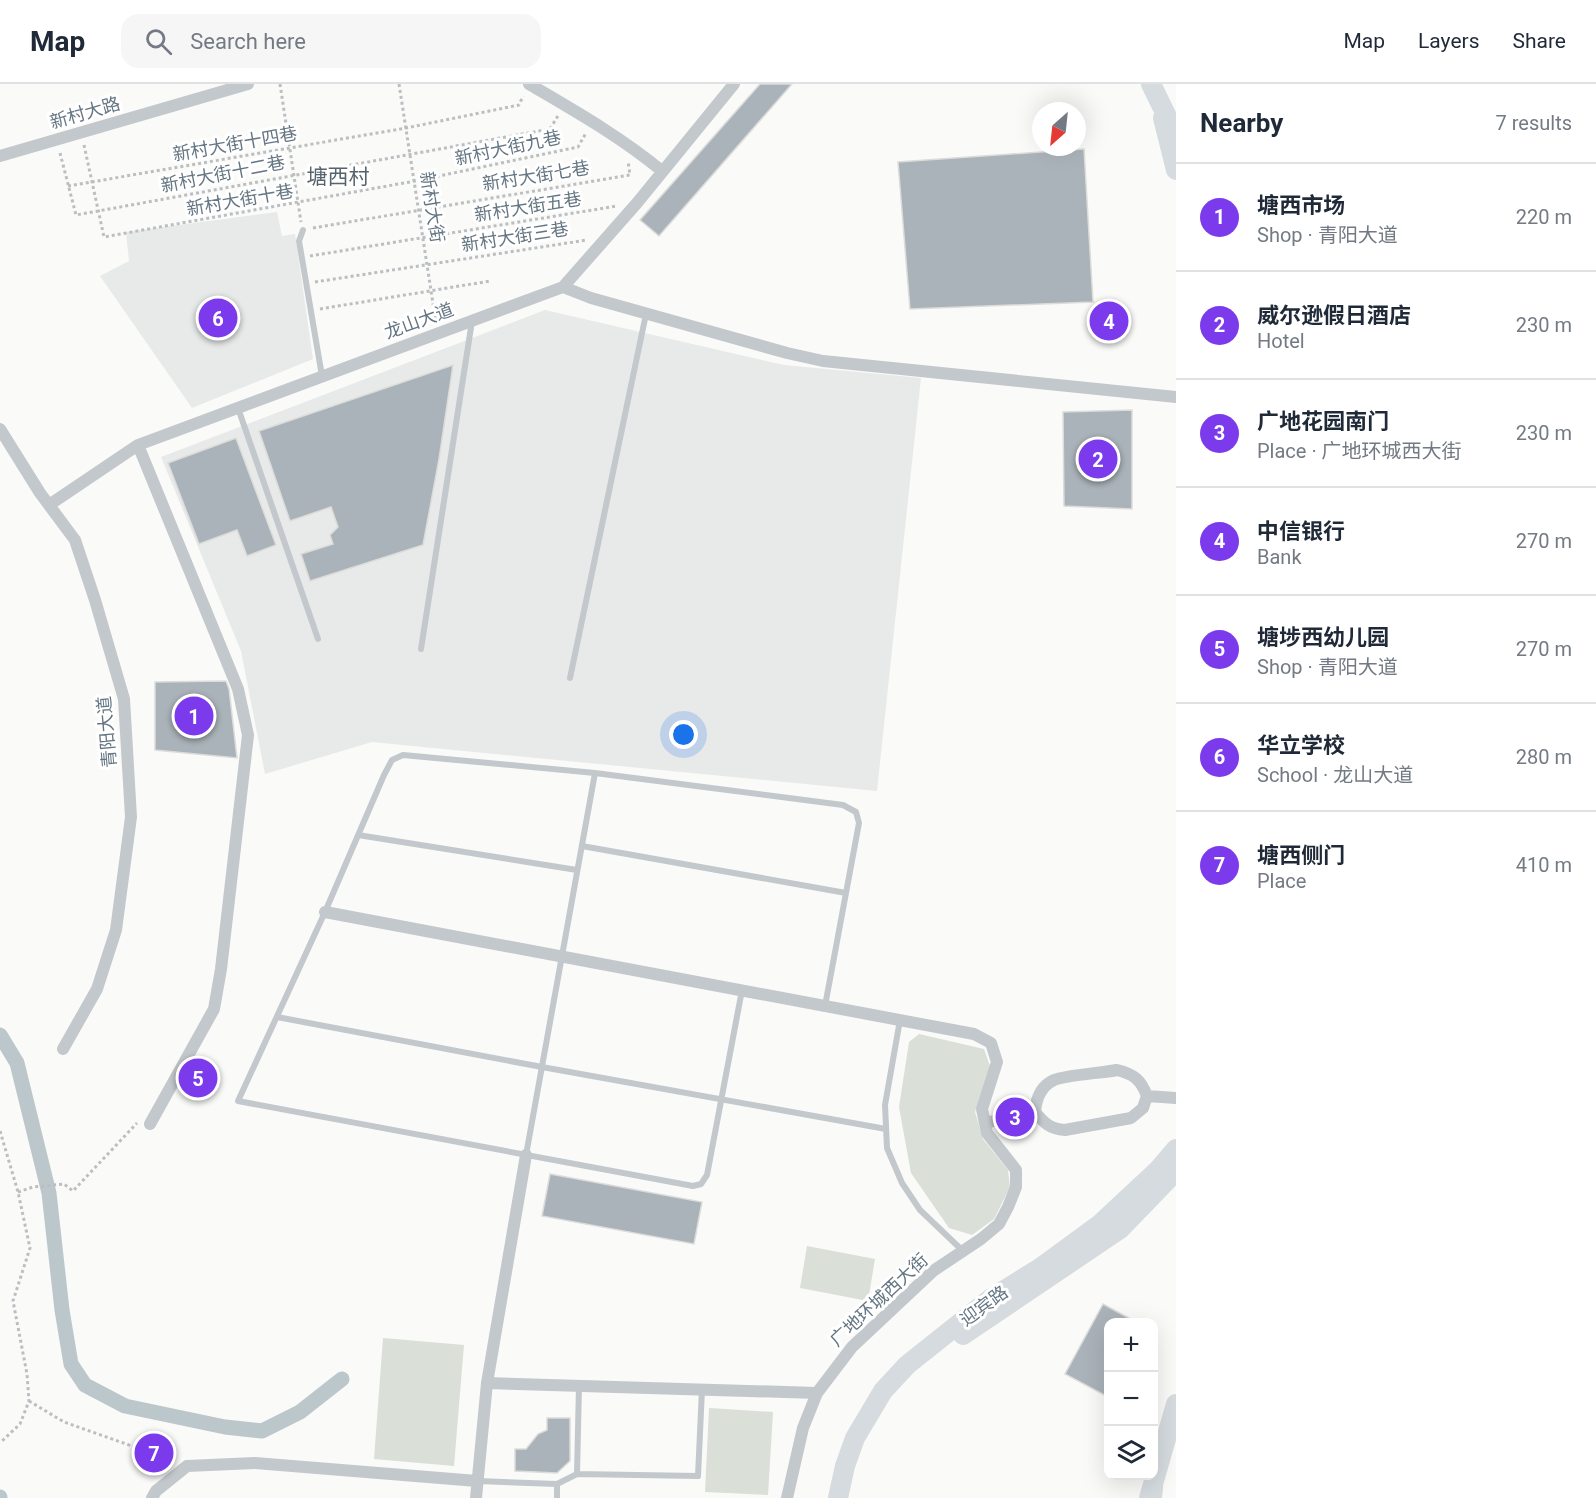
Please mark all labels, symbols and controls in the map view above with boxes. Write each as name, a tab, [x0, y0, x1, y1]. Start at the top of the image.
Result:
search box	[121, 14, 541, 68]
text: Map	[30, 25, 85, 58]
icon: search	[142, 25, 175, 58]
text: Search here	[190, 29, 306, 54]
text: Map	[1343, 29, 1385, 53]
text: Layers	[1418, 29, 1479, 53]
text: Share	[1512, 29, 1566, 53]
street label: 新村大路	[47, 93, 122, 133]
north arrow	[1032, 102, 1086, 156]
text: Nearby	[1200, 108, 1283, 138]
text: 7 results	[1496, 111, 1572, 135]
street label: 新村大街十四巷	[171, 122, 299, 165]
street label: 新村大街九巷	[453, 126, 563, 169]
street label: 新村大街十二巷	[159, 151, 287, 196]
street label: 新村大街七巷	[481, 157, 591, 194]
district label: 塘西村	[307, 165, 370, 189]
street label: 新村大街	[416, 170, 448, 244]
street label: 新村大街十巷	[185, 180, 295, 219]
street label: 新村大街五巷	[473, 188, 583, 225]
text: 塘西市场	[1257, 193, 1345, 218]
text: 1	[1214, 205, 1225, 229]
text: 220 m	[1516, 205, 1572, 229]
street label: 新村大街三巷	[460, 218, 570, 255]
text: Shop · 青阳大道	[1257, 223, 1398, 247]
pin: 6	[198, 296, 238, 340]
street label: 龙山大道	[381, 298, 456, 343]
pin: 4	[1090, 298, 1128, 344]
text: 威尔逊假日酒店	[1257, 303, 1411, 328]
text: 2	[1214, 313, 1225, 337]
text: 230 m	[1516, 313, 1572, 337]
text: Hotel	[1257, 329, 1305, 353]
text: 广地花园南门	[1257, 409, 1389, 434]
text: 3	[1214, 421, 1225, 445]
text: 230 m	[1516, 421, 1572, 445]
pin: 2	[1078, 436, 1118, 482]
text: Place · 广地环城西大街	[1257, 439, 1462, 463]
text: 中信银行	[1257, 519, 1345, 544]
text: 4	[1214, 529, 1225, 553]
text: 270 m	[1516, 529, 1572, 553]
text: Bank	[1257, 545, 1302, 569]
text: 塘埗西幼儿园	[1257, 625, 1389, 650]
text: 5	[1214, 637, 1225, 661]
text: 270 m	[1516, 637, 1572, 661]
text: Shop · 青阳大道	[1257, 655, 1398, 679]
pin: 1	[174, 694, 214, 738]
street label: 青阳大道	[93, 695, 120, 769]
your location	[669, 720, 698, 749]
text: 华立学校	[1257, 733, 1345, 758]
text: 6	[1214, 745, 1225, 769]
text: 280 m	[1516, 745, 1572, 769]
text: School · 龙山大道	[1257, 763, 1413, 787]
text: 塘西侧门	[1257, 843, 1345, 868]
text: 7	[1214, 853, 1225, 877]
text: 410 m	[1516, 853, 1572, 877]
text: Place	[1257, 869, 1306, 893]
pin: 5	[178, 1056, 218, 1100]
pin: 3	[996, 1094, 1034, 1140]
street label: 广地环城西大街	[825, 1249, 932, 1350]
street label: 迎宾路	[956, 1281, 1012, 1330]
map controls	[1104, 1318, 1158, 1480]
button: +	[1104, 1318, 1158, 1372]
button: −	[1104, 1372, 1158, 1426]
button: layers	[1104, 1426, 1158, 1480]
pin: 7	[134, 1430, 174, 1476]

